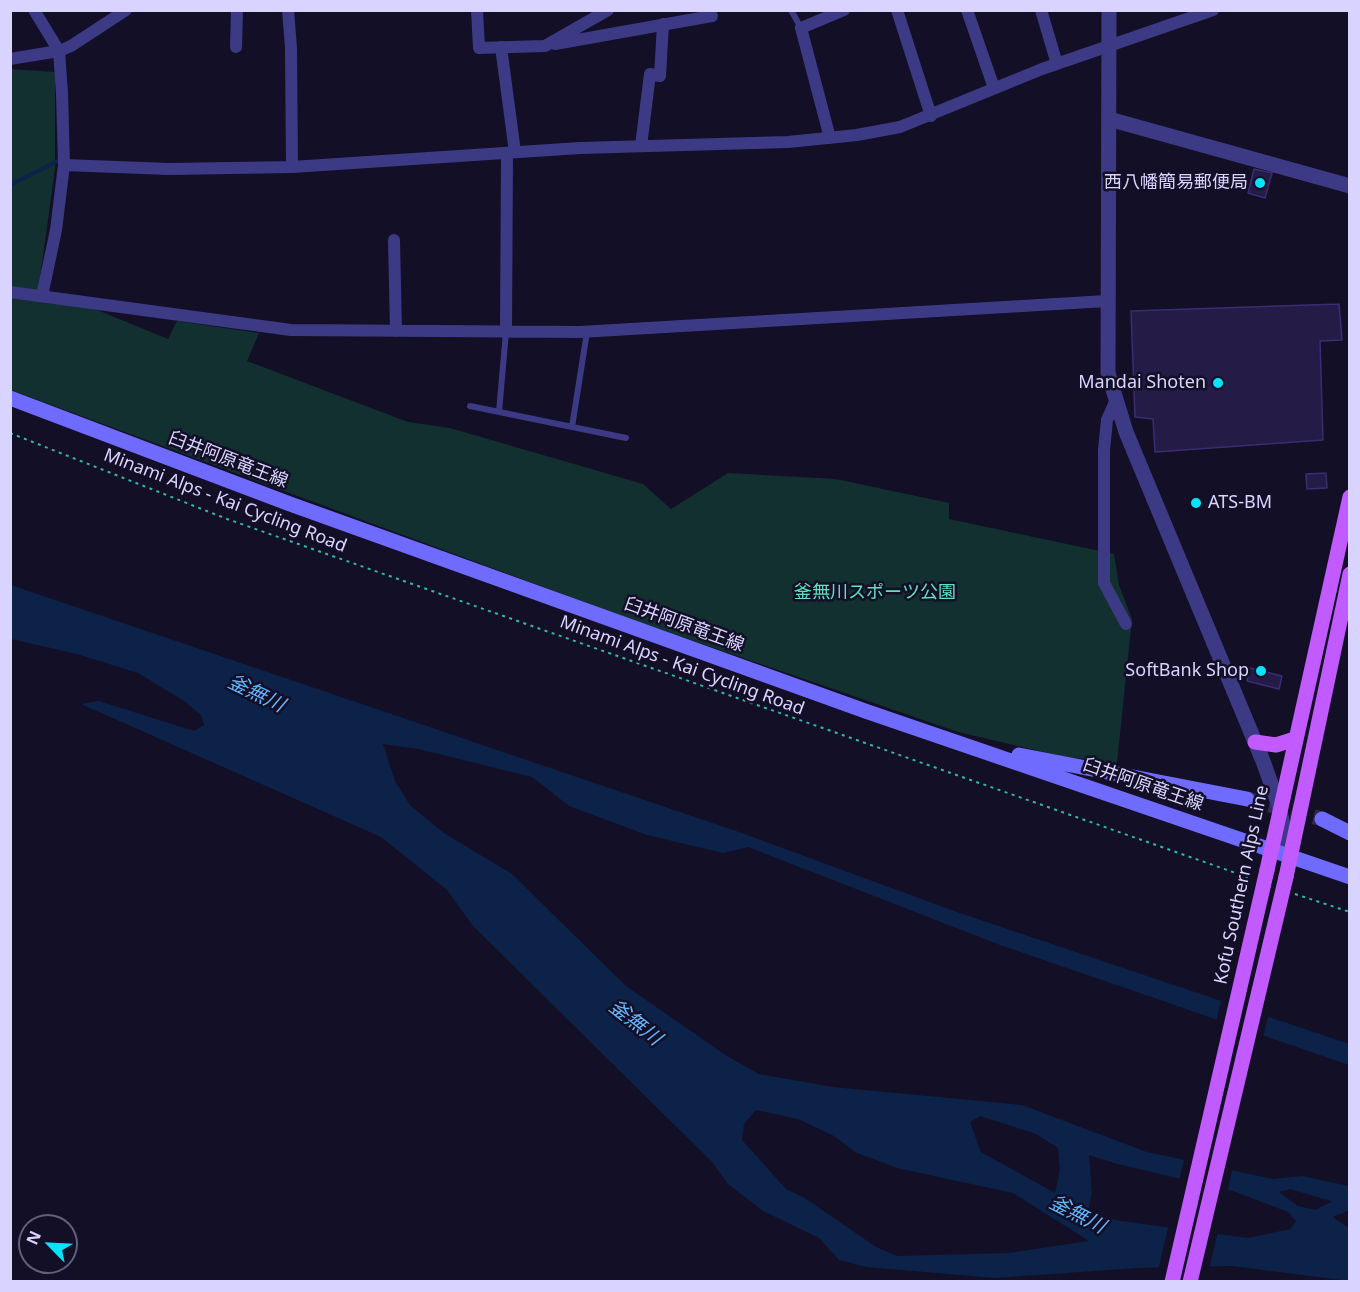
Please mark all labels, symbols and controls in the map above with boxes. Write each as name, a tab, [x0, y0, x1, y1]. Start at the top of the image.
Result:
place label: 西八幡簡易郵便局	[1104, 172, 1248, 194]
marker: 西八幡簡易郵便局	[1253, 176, 1267, 190]
place label: Mandai Shoten	[1078, 372, 1206, 394]
marker: Mandai Shoten	[1211, 376, 1225, 390]
street label: 臼井阿原竜王線	[165, 427, 291, 493]
street label: Minami Alps - Kai Cycling Road	[100, 445, 350, 557]
place label: ATS-BM	[1208, 492, 1272, 514]
marker: ATS-BM	[1189, 496, 1203, 510]
park label: 釜無川スポーツ公園	[794, 582, 956, 604]
street label: 臼井阿原竜王線	[621, 593, 747, 657]
street label: Minami Alps - Kai Cycling Road	[557, 612, 807, 720]
place label: SoftBank Shop	[1125, 660, 1249, 682]
marker: SoftBank Shop	[1254, 664, 1268, 678]
water label: 釜無川	[224, 670, 288, 718]
street label: 臼井阿原竜王線	[1080, 754, 1206, 816]
street label: Kofu Southern Alps Line	[1210, 784, 1274, 986]
water label: 釜無川	[604, 995, 666, 1051]
water label: 釜無川	[1045, 1191, 1109, 1239]
north arrow	[18, 1214, 78, 1274]
text: N	[21, 1227, 46, 1248]

